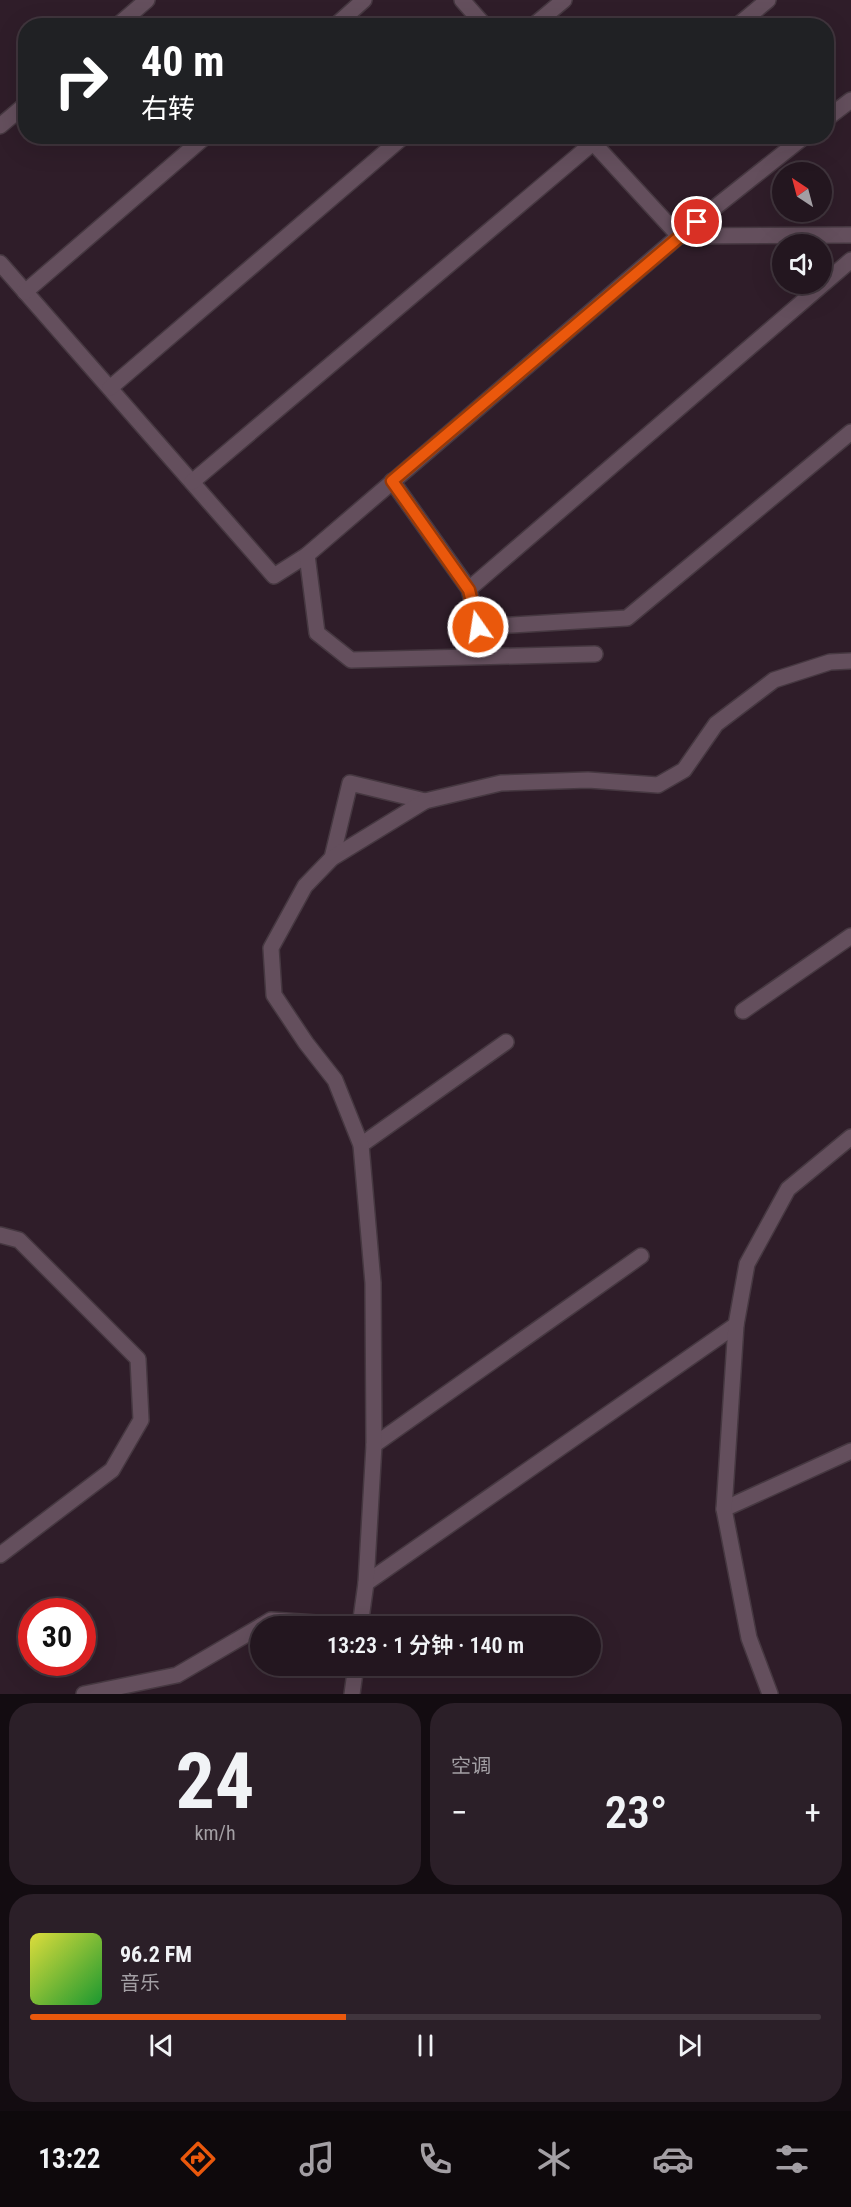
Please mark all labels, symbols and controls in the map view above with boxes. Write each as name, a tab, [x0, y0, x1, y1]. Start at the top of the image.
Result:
text: 40 m	[141, 37, 224, 86]
icon: right	[42, 42, 120, 120]
text: 右转	[141, 93, 195, 125]
north arrow	[772, 162, 832, 222]
map controls	[772, 162, 832, 294]
pin	[671, 196, 722, 247]
icon: arrive	[680, 205, 713, 238]
button: sound	[772, 234, 832, 294]
position arrow	[446, 595, 510, 659]
speed limit sign: 30	[18, 1598, 96, 1676]
text: 13:23 · 1 分钟 · 140 m	[327, 1633, 524, 1658]
text: 24	[176, 1736, 254, 1827]
text: 空调	[451, 1754, 491, 1778]
text: 23°	[605, 1786, 667, 1839]
text: −	[451, 1793, 468, 1832]
text: +	[805, 1793, 821, 1832]
text: km/h	[194, 1821, 236, 1845]
text: 96.2 FM	[120, 1942, 192, 1967]
text: 音乐	[120, 1971, 160, 1995]
icon: previous	[145, 2029, 178, 2062]
icon: pause	[409, 2029, 442, 2062]
icon: next	[673, 2029, 706, 2062]
icon: directions	[177, 2138, 219, 2180]
icon: music	[296, 2138, 338, 2180]
icon: phone	[414, 2138, 456, 2180]
icon: climate	[533, 2138, 575, 2180]
icon: car	[652, 2138, 694, 2180]
icon: filters	[771, 2138, 813, 2180]
text: 13:22	[38, 2143, 100, 2175]

